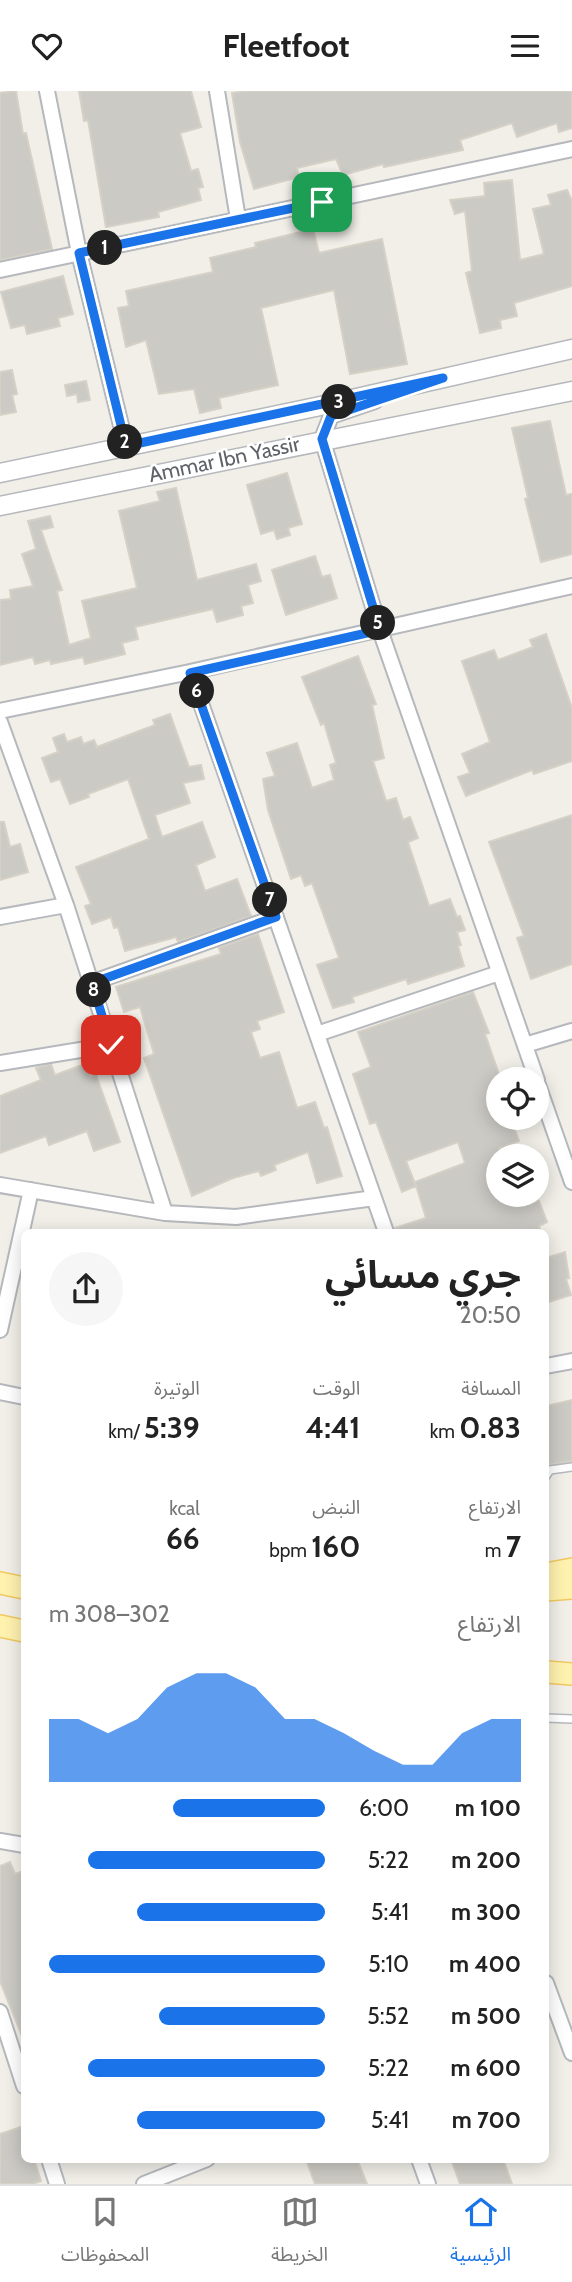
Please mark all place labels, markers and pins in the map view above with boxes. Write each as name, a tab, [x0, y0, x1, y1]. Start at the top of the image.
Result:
pin	[292, 172, 352, 232]
pin: 1	[88, 231, 122, 265]
pin: 3	[322, 385, 356, 419]
pin: 2	[108, 425, 142, 459]
pin: 5	[360, 605, 396, 641]
pin: 6	[180, 673, 214, 709]
pin: 7	[252, 883, 288, 917]
pin: 8	[76, 972, 112, 1007]
pin	[81, 1015, 141, 1075]

